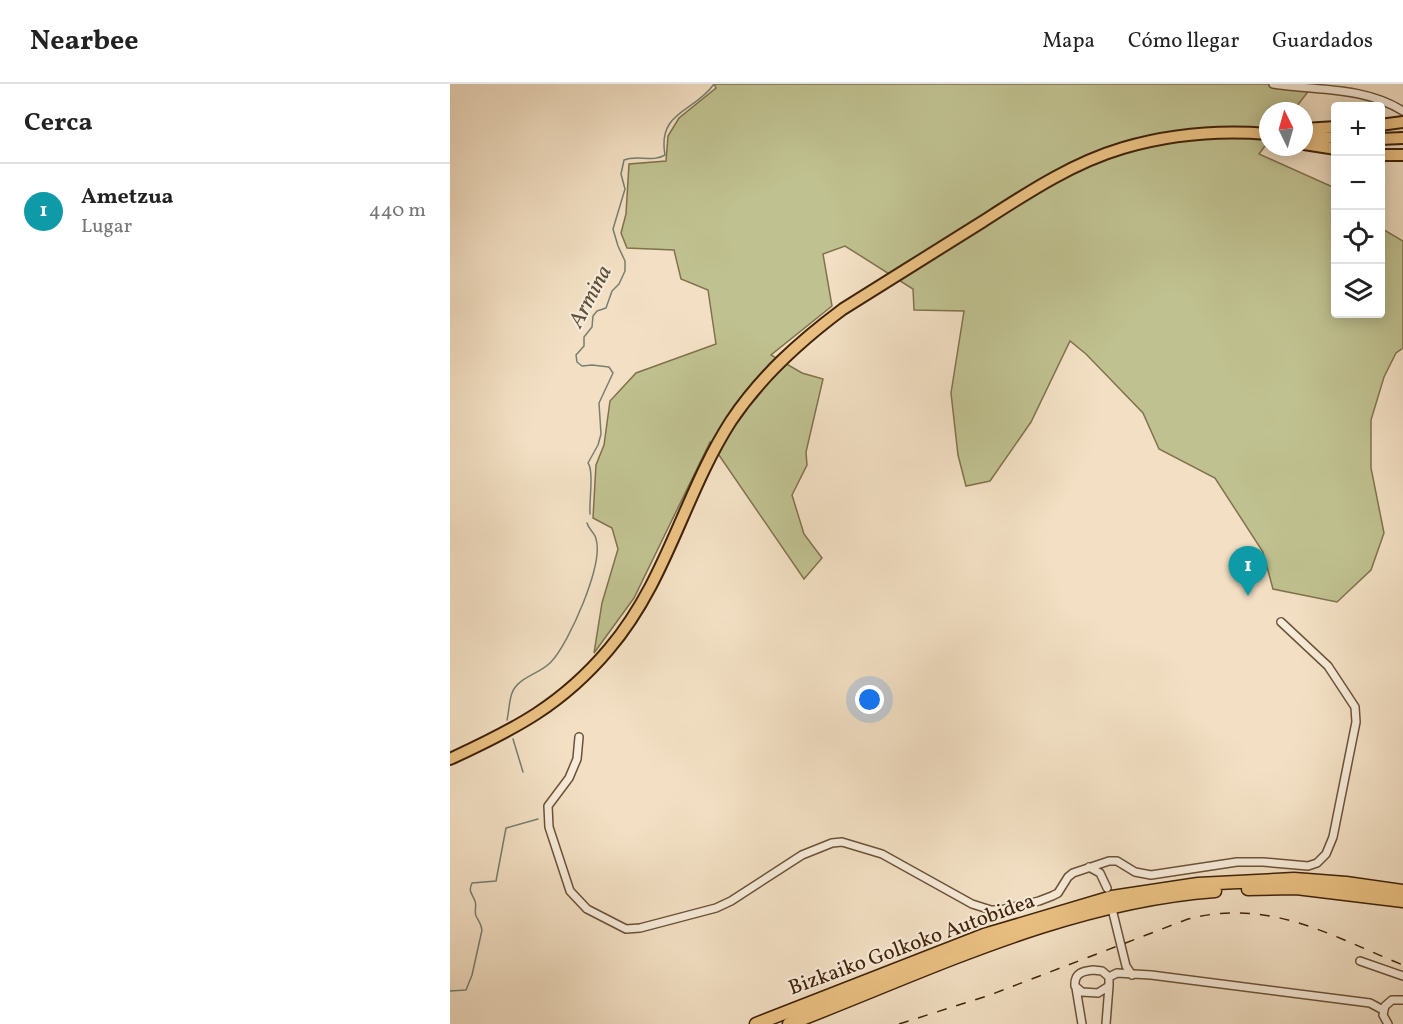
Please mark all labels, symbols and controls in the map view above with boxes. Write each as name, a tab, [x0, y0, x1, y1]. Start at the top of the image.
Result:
text: Nearbee	[30, 22, 139, 61]
text: Mapa	[1042, 27, 1095, 56]
text: Cómo llegar	[1128, 27, 1239, 56]
text: Guardados	[1272, 27, 1373, 56]
north arrow	[1259, 102, 1313, 156]
map controls	[1331, 102, 1385, 318]
button: +	[1331, 102, 1385, 156]
text: Cerca	[24, 105, 93, 141]
button: −	[1331, 156, 1385, 210]
text: Ametzua	[81, 182, 174, 213]
text: 1	[39, 197, 48, 225]
text: 440 m	[369, 197, 426, 225]
button: locate	[1331, 210, 1385, 264]
text: Lugar	[81, 213, 132, 241]
water label: Armina	[561, 260, 620, 335]
button: layers	[1331, 264, 1385, 318]
pin: 1	[1228, 546, 1268, 596]
your location	[855, 685, 884, 714]
street label: Bizkaiko Golkoko Autobidea	[785, 887, 1039, 1003]

